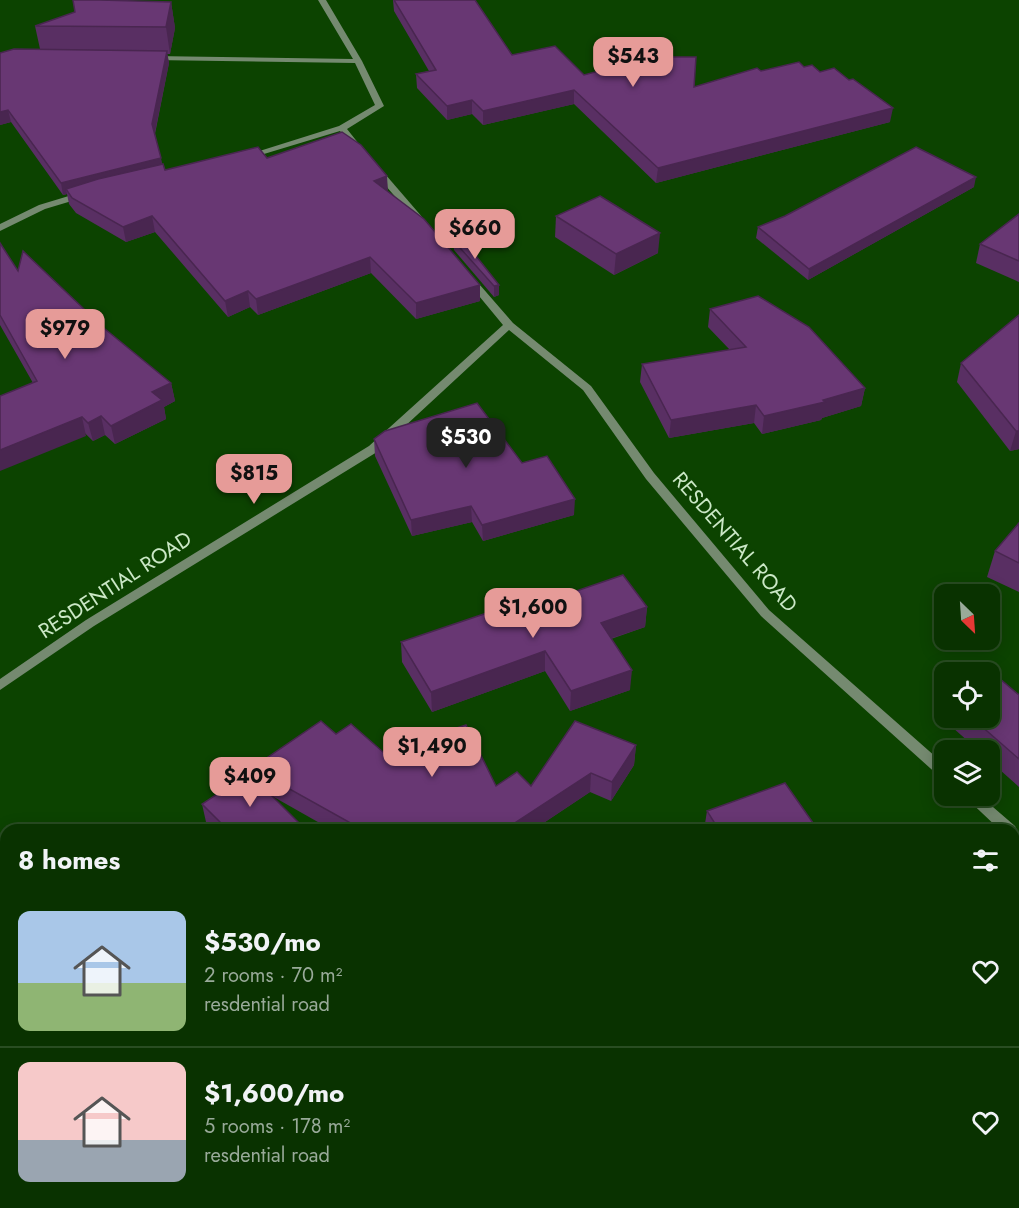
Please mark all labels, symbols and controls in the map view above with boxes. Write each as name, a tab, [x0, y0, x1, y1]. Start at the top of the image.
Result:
pin: $543	[597, 37, 669, 88]
text: $543	[607, 42, 659, 71]
pin: $660	[439, 209, 511, 260]
text: $660	[449, 214, 501, 243]
pin: $979	[29, 309, 101, 360]
text: $979	[40, 314, 90, 343]
pin: $530	[430, 418, 502, 469]
text: $530	[441, 423, 492, 452]
pin: $815	[218, 454, 290, 505]
text: $815	[230, 459, 278, 488]
street label: RESDENTIAL ROAD	[666, 465, 804, 619]
street label: RESDENTIAL ROAD	[32, 524, 198, 646]
north arrow	[934, 584, 1000, 650]
map controls	[934, 584, 1000, 806]
pin: $1,600	[484, 588, 582, 639]
text: $1,600	[499, 593, 567, 622]
button: locate	[934, 662, 1000, 728]
pin: $1,490	[383, 727, 481, 778]
text: $1,490	[397, 732, 467, 761]
button: layers	[934, 740, 1000, 806]
pin: $409	[214, 757, 286, 808]
text: $409	[223, 762, 277, 791]
text: 8 homes	[18, 841, 120, 879]
icon: filters	[969, 844, 1002, 877]
text: $530/mo	[204, 923, 321, 961]
icon: home	[66, 935, 138, 1007]
icon: heart	[969, 955, 1002, 988]
text: 2 rooms · 70 m²	[204, 961, 342, 990]
text: resdential road	[204, 990, 330, 1019]
text: $1,600/mo	[204, 1074, 344, 1112]
icon: home	[66, 1086, 138, 1158]
icon: heart	[969, 1106, 1002, 1139]
text: 5 rooms · 178 m²	[204, 1112, 350, 1141]
text: resdential road	[204, 1141, 330, 1170]

